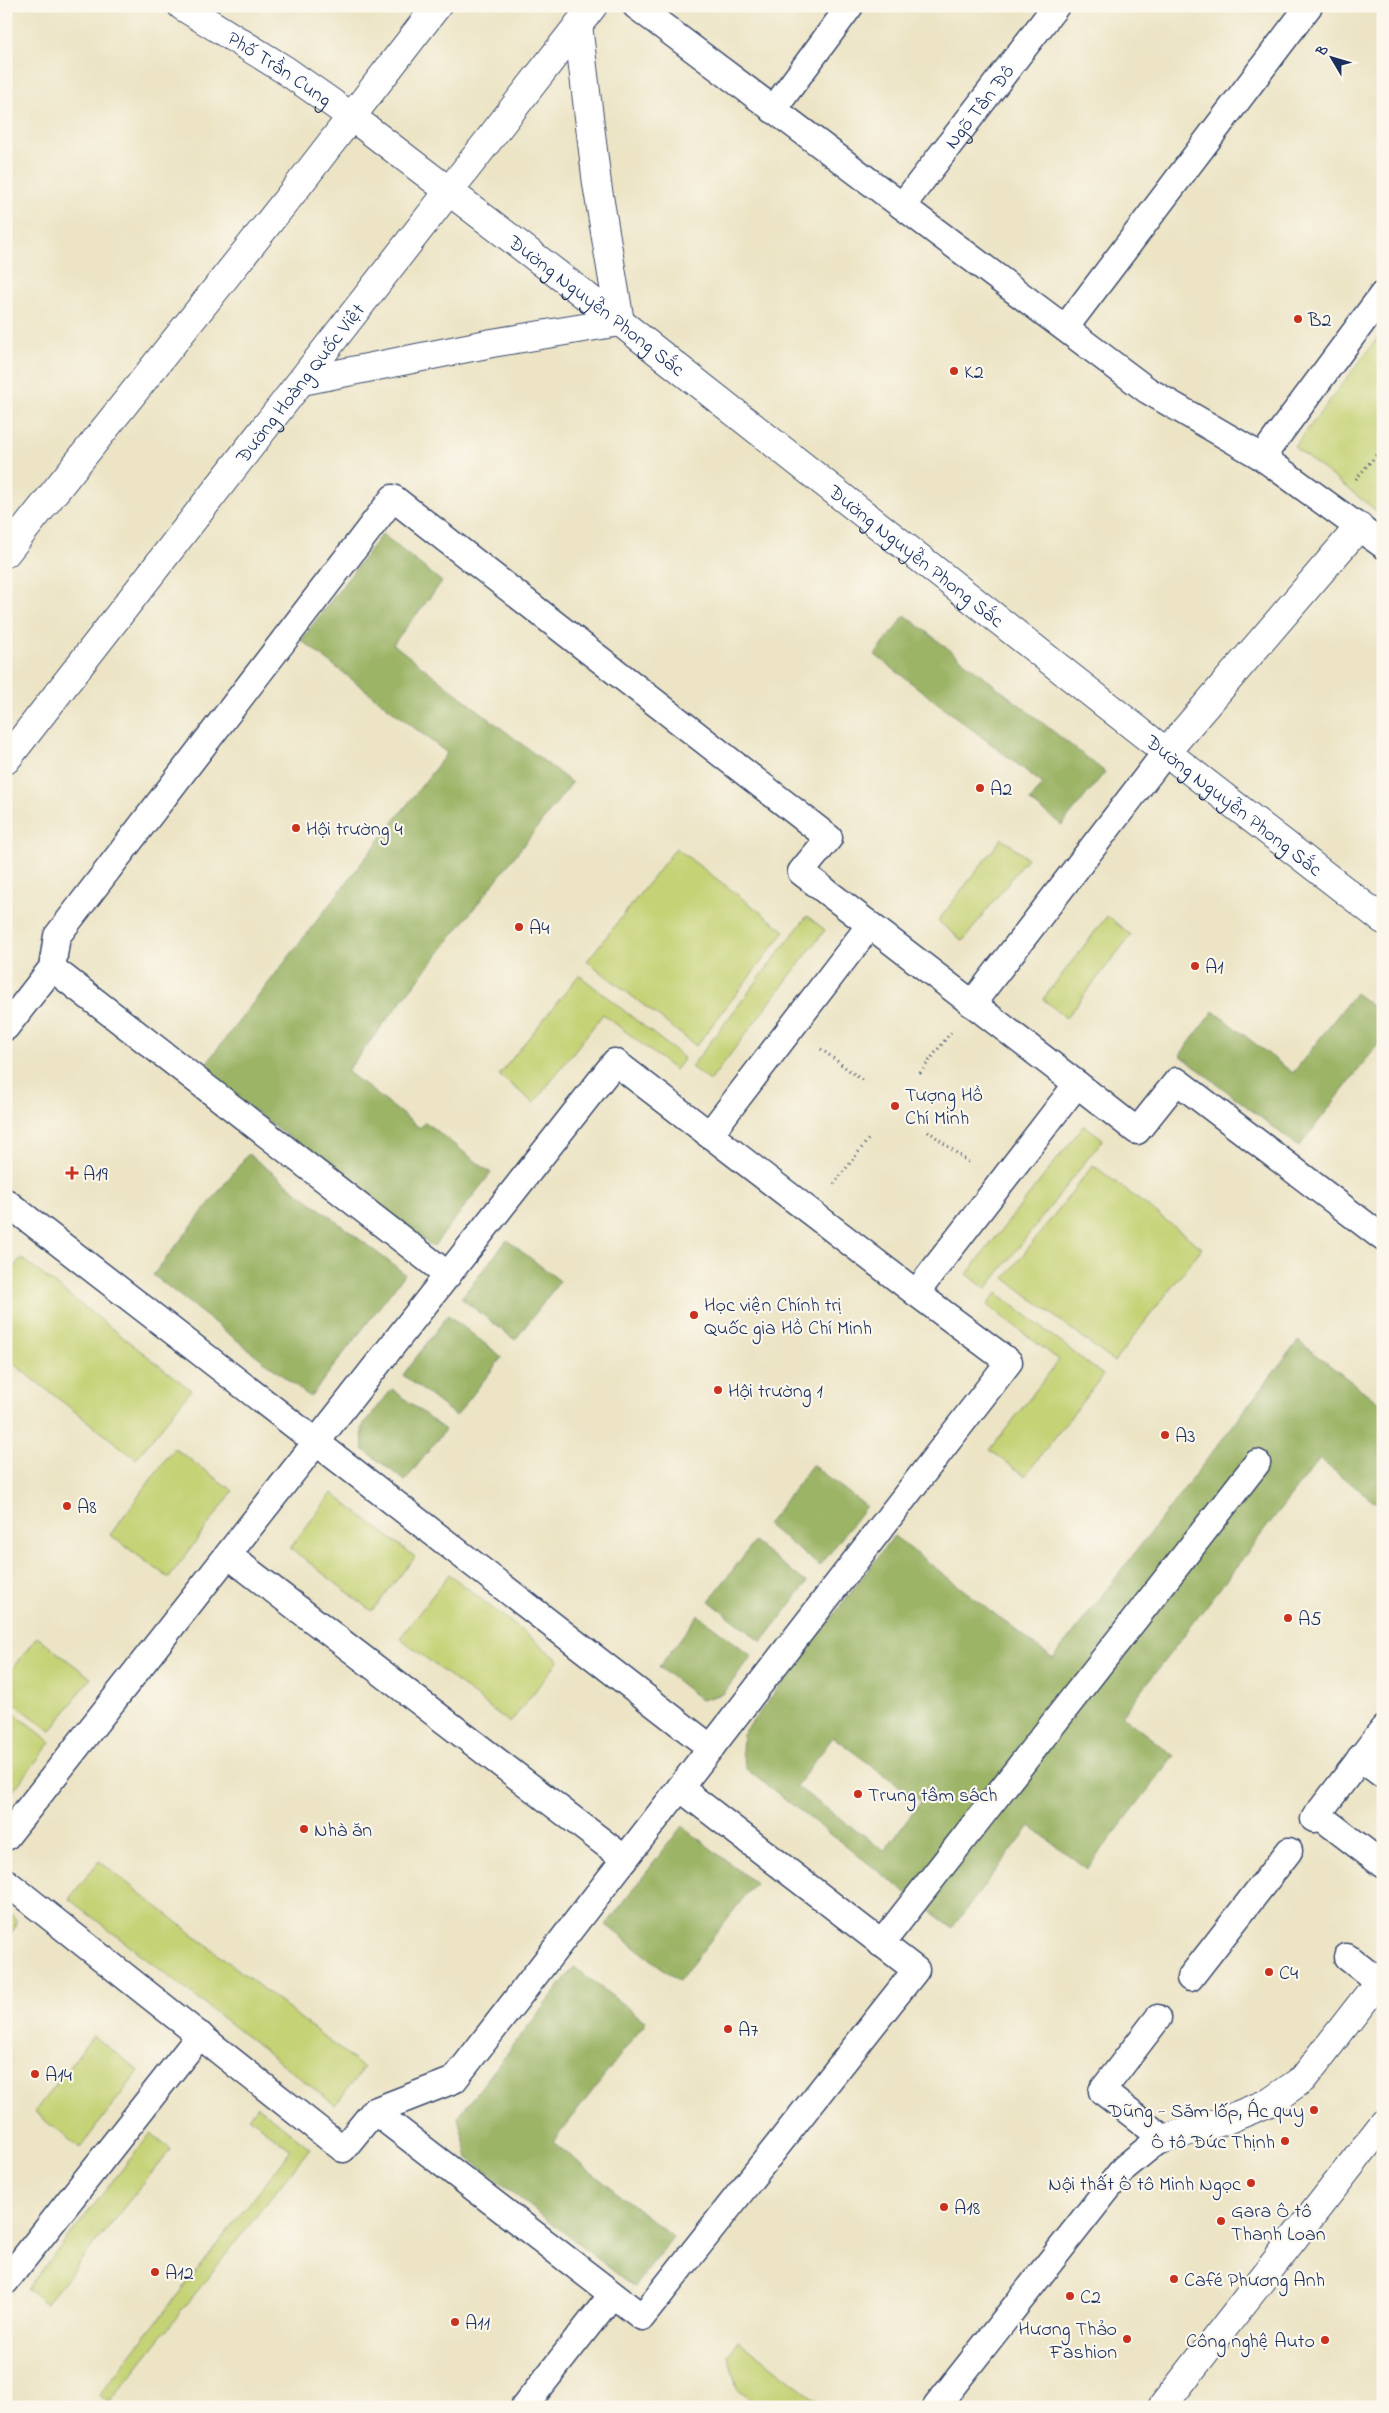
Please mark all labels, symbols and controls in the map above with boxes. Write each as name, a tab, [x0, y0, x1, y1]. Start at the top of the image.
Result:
street label: Phố Trần Cung	[221, 25, 337, 116]
north arrow	[1306, 32, 1356, 82]
text: B	[1311, 40, 1334, 62]
street label: Ngõ Tân Đô	[939, 59, 1023, 156]
street label: Đường Nguyễn Phong Sắc	[500, 229, 690, 385]
street label: Đường Hoàng Quốc Việt	[229, 298, 373, 471]
place label: B2	[1307, 307, 1331, 336]
marker: B2	[1292, 313, 1304, 325]
place label: K2	[964, 359, 984, 388]
marker: K2	[948, 365, 960, 377]
street label: Đường Nguyễn Phong Sắc	[820, 479, 1009, 636]
street label: Đường Nguyễn Phong Sắc	[1138, 728, 1327, 885]
place label: A2	[990, 776, 1012, 805]
marker: A2	[974, 782, 986, 794]
place label: Hội trường 4	[306, 816, 403, 846]
marker: Hội trường 4	[290, 822, 302, 834]
place label: A4	[529, 915, 550, 944]
marker: A4	[513, 921, 525, 933]
place label: A1	[1205, 954, 1224, 983]
marker: A1	[1189, 960, 1201, 972]
place label: Tượng Hồ Chí Minh	[905, 1082, 983, 1134]
marker: Tượng Hồ Chí Minh	[889, 1100, 901, 1112]
place label: A19	[83, 1161, 108, 1190]
marker: A19	[65, 1166, 79, 1180]
place label: Học viện Chính trị Quốc gia Hồ Chí Minh	[704, 1292, 872, 1345]
marker: Học viện Chính trị Quốc gia Hồ Chí Minh	[688, 1309, 700, 1321]
place label: Hội trường 1	[728, 1378, 823, 1408]
marker: Hội trường 1	[712, 1384, 724, 1396]
place label: A3	[1175, 1423, 1196, 1452]
marker: A3	[1159, 1429, 1171, 1441]
place label: A8	[77, 1494, 97, 1523]
marker: A8	[61, 1500, 73, 1512]
place label: A5	[1298, 1606, 1322, 1635]
marker: A5	[1282, 1612, 1294, 1624]
place label: Trung tâm sách	[868, 1782, 998, 1812]
marker: Trung tâm sách	[852, 1788, 864, 1800]
place label: Nhà ăn	[314, 1817, 372, 1846]
marker: Nhà ăn	[298, 1823, 310, 1835]
place label: C4	[1279, 1960, 1298, 1989]
marker: C4	[1263, 1966, 1275, 1978]
place label: A7	[738, 2017, 759, 2046]
marker: A7	[722, 2023, 734, 2035]
place label: A14	[45, 2062, 72, 2091]
marker: A14	[29, 2068, 41, 2080]
place label: Dũng - Săm lốp, Ác quy	[1107, 2098, 1304, 2128]
marker: Dũng - Săm lốp, Ác quy	[1308, 2104, 1320, 2116]
place label: Ô tô Đức Thịnh	[1151, 2129, 1275, 2158]
marker: Ô tô Đức Thịnh	[1279, 2135, 1291, 2147]
place label: Nội thất Ô tô Minh Ngọc	[1048, 2171, 1241, 2201]
marker: Nội thất Ô tô Minh Ngọc	[1245, 2177, 1257, 2189]
place label: A18	[954, 2195, 980, 2224]
place label: Gara Ô tô Thanh Loan	[1231, 2198, 1326, 2250]
marker: A18	[938, 2201, 950, 2213]
marker: Gara Ô tô Thanh Loan	[1215, 2215, 1227, 2227]
place label: A12	[165, 2260, 194, 2289]
marker: A12	[149, 2266, 161, 2278]
place label: Café Phương Anh	[1184, 2267, 1325, 2297]
marker: Café Phương Anh	[1168, 2273, 1180, 2285]
place label: C2	[1080, 2284, 1101, 2313]
marker: C2	[1064, 2290, 1076, 2302]
place label: A11	[465, 2310, 490, 2339]
marker: A11	[449, 2316, 461, 2328]
place label: Hương Thảo Fashion	[1018, 2316, 1117, 2368]
place label: Công nghệ Auto	[1186, 2328, 1315, 2358]
marker: Hương Thảo Fashion	[1121, 2333, 1133, 2345]
marker: Công nghệ Auto	[1319, 2334, 1331, 2346]

